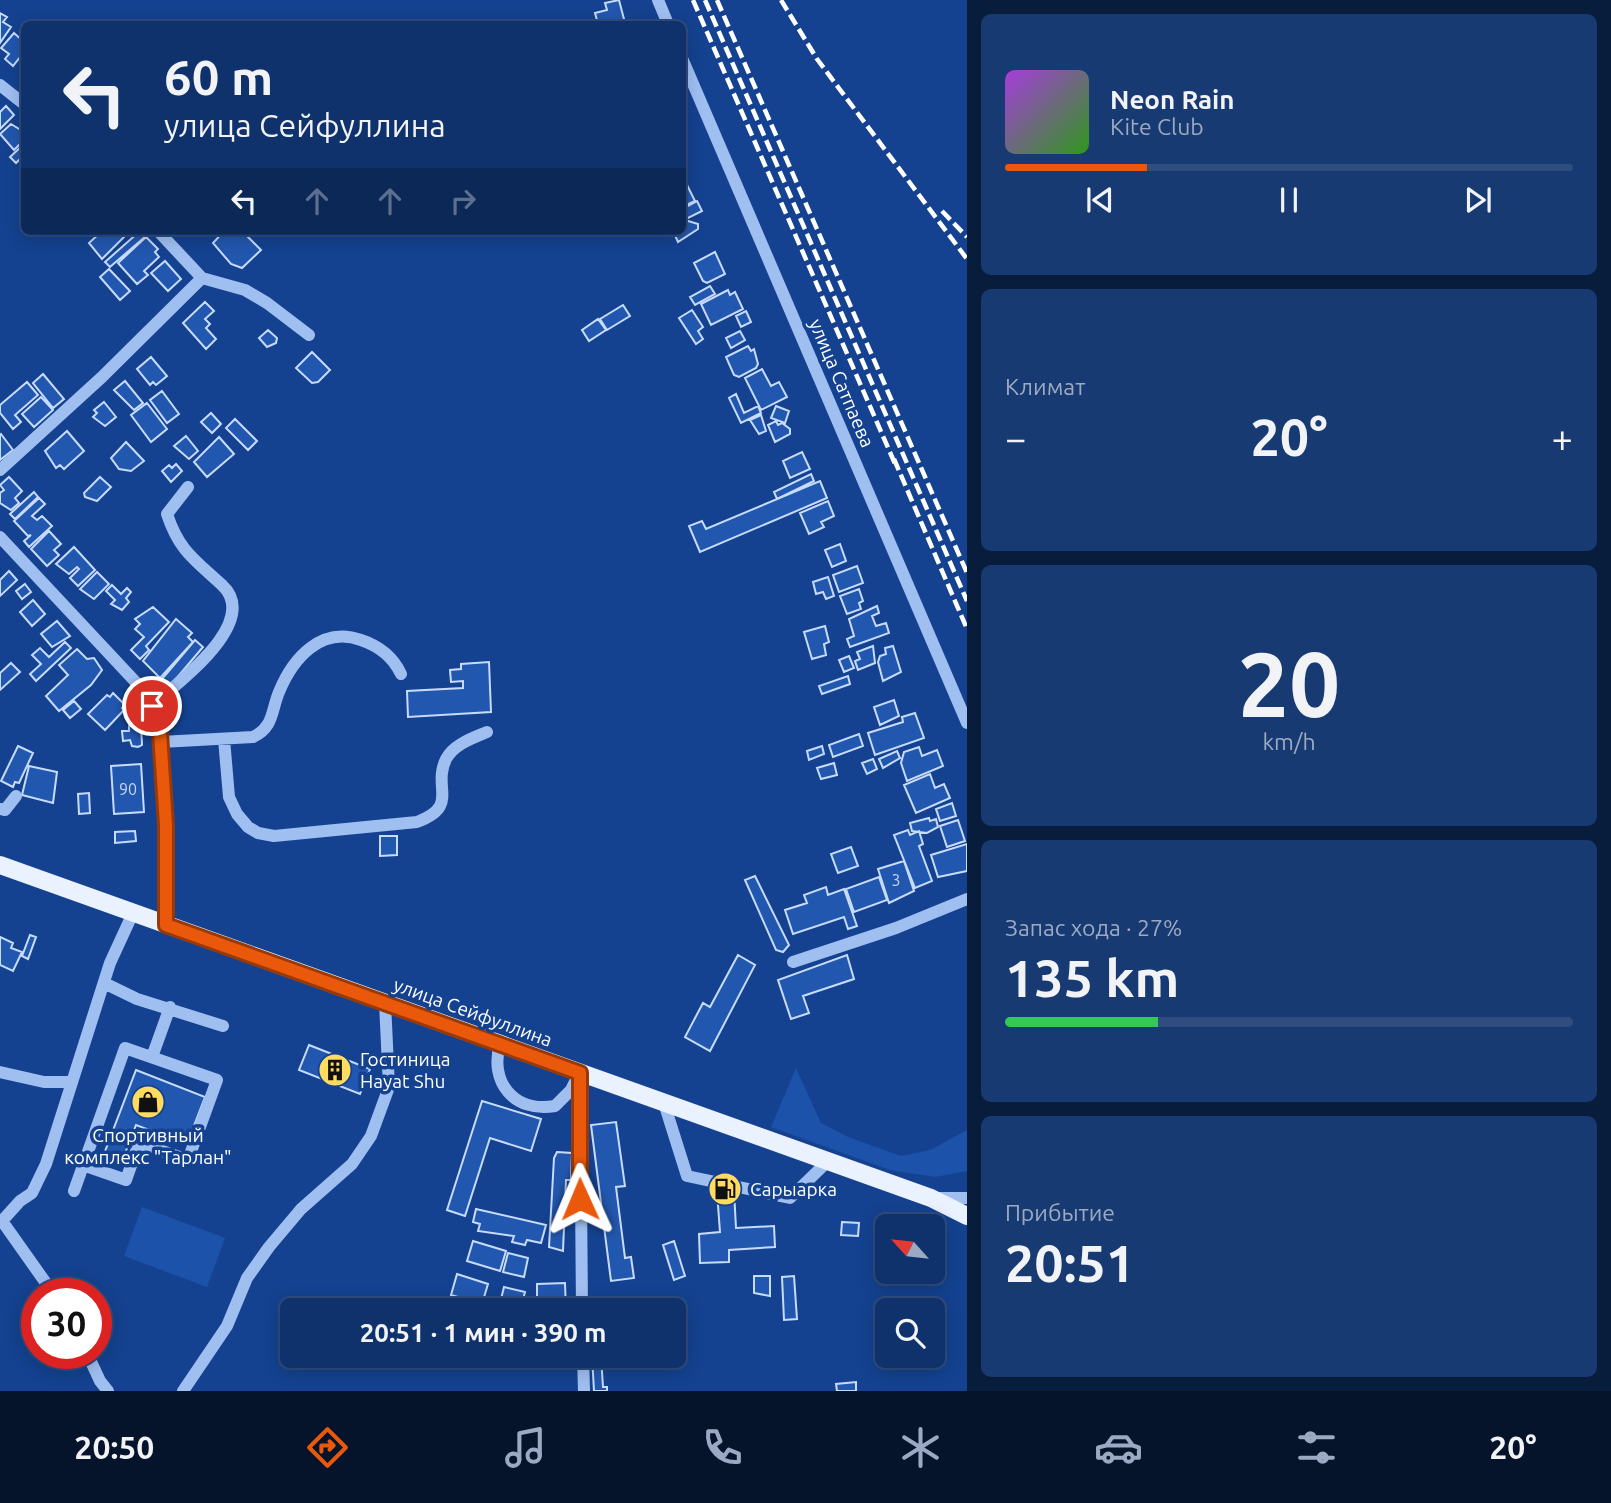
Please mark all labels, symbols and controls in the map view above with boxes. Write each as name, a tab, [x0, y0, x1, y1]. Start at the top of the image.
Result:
icon: left	[49, 49, 140, 140]
text: 60 m	[164, 49, 273, 104]
text: Neon Rain	[1110, 85, 1235, 114]
text: улица Сейфуллина	[164, 107, 446, 143]
text: Kite Club	[1110, 114, 1204, 139]
icon: previous	[1081, 181, 1119, 219]
icon: pause	[1270, 181, 1308, 219]
icon: next	[1459, 181, 1497, 219]
icon: left	[225, 182, 263, 220]
icon: ahead	[298, 182, 336, 220]
icon: ahead	[371, 182, 409, 220]
icon: right	[444, 182, 482, 220]
street label: улица Сатпаева	[805, 315, 879, 451]
text: Климат	[1005, 374, 1085, 399]
text: 20°	[1250, 408, 1328, 466]
text: −	[1005, 417, 1026, 459]
text: +	[1552, 417, 1573, 459]
text: 20	[1238, 632, 1340, 734]
pin	[122, 676, 182, 736]
icon: arrive	[133, 687, 171, 725]
text: km/h	[1262, 729, 1316, 754]
house number: 90	[119, 780, 137, 798]
house number: 3	[891, 871, 901, 889]
text: Запас хода · 27%	[1005, 915, 1182, 940]
text: 135 km	[1005, 949, 1179, 1007]
street label: улица Сейфуллина	[391, 973, 555, 1051]
place label: Гостиница Hayat Shu	[360, 1048, 451, 1092]
building icon: Гостиница Hayat Shu	[316, 1051, 354, 1089]
shop icon: Спортивный комплекс "Тарлан"	[129, 1083, 167, 1121]
place label: Спортивный комплекс "Тарлан"	[64, 1124, 232, 1168]
position arrow	[543, 1162, 617, 1236]
fuel station icon: Сарыарка	[706, 1170, 744, 1208]
place label: Сарыарка	[750, 1178, 837, 1200]
text: Прибытие	[1005, 1200, 1115, 1225]
north arrow	[875, 1214, 945, 1284]
map controls	[875, 1214, 945, 1368]
text: 20:51	[1005, 1234, 1135, 1292]
speed limit sign: 30	[21, 1278, 112, 1369]
button: search	[875, 1298, 945, 1368]
text: 20:51 · 1 мин · 390 m	[360, 1318, 606, 1347]
icon: directions	[303, 1423, 352, 1472]
icon: music	[501, 1423, 550, 1472]
icon: phone	[698, 1423, 747, 1472]
icon: climate	[896, 1423, 945, 1472]
icon: car	[1094, 1423, 1143, 1472]
icon: filters	[1292, 1423, 1341, 1472]
text: 20:50	[74, 1429, 154, 1465]
text: 20°	[1489, 1429, 1537, 1465]

